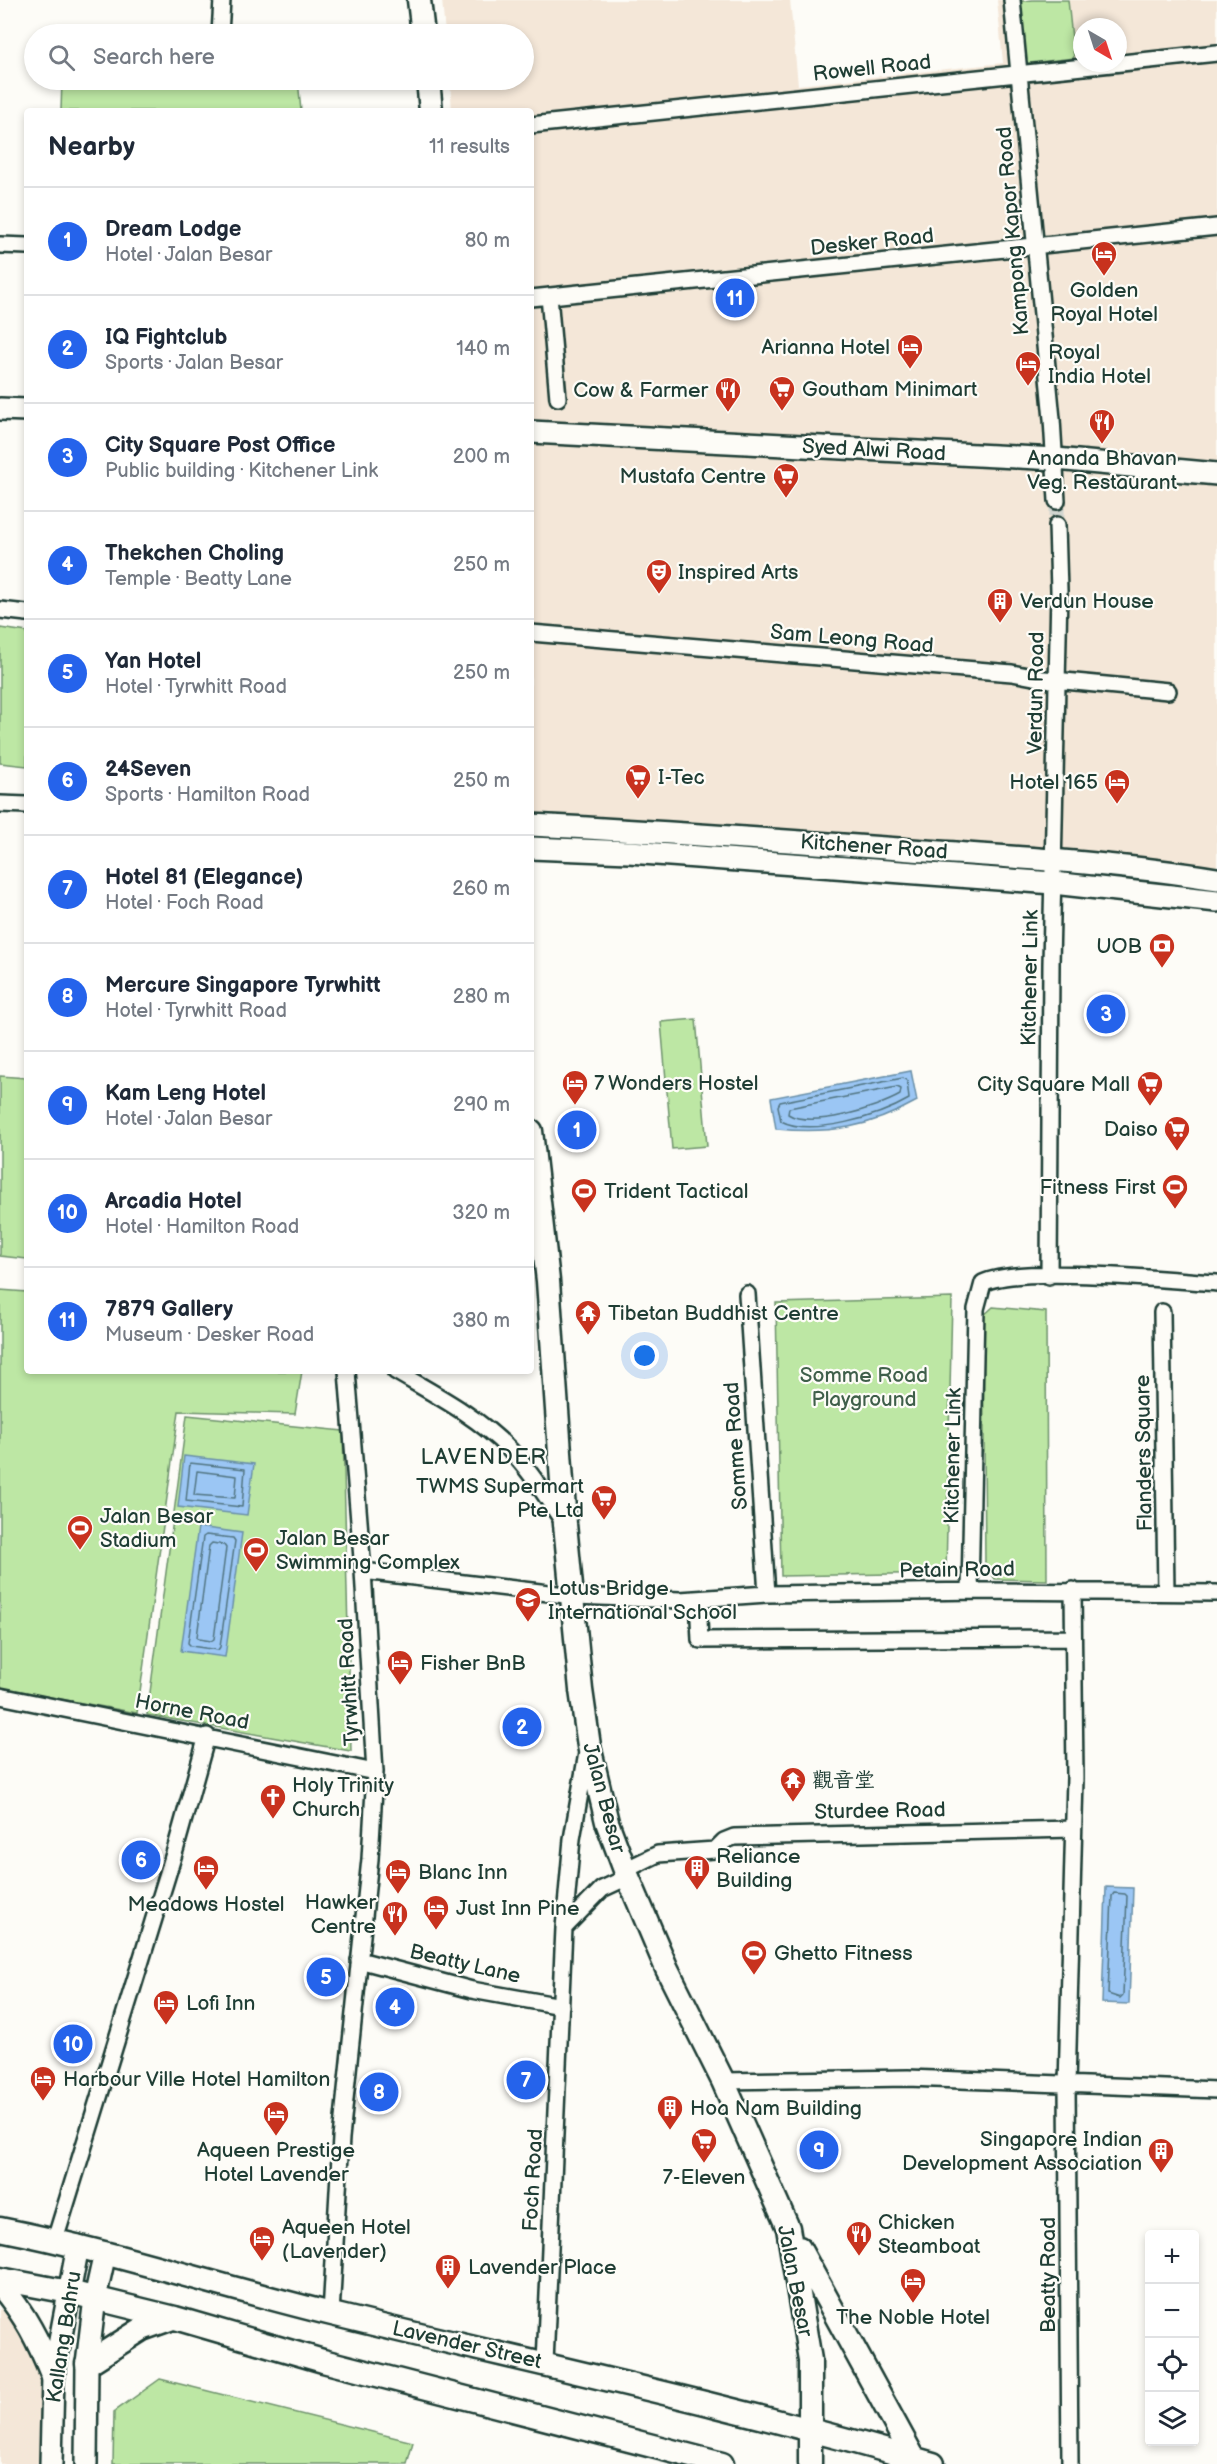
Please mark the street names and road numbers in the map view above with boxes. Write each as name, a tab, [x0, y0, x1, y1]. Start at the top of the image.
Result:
street label: Rowell Road	[812, 49, 932, 87]
street label: Kampong Kapor Road	[991, 125, 1035, 337]
street label: Desker Road	[809, 223, 935, 261]
street label: Syed Alwi Road	[801, 434, 947, 466]
street label: Sam Leong Road	[769, 619, 935, 659]
street label: Verdun Road	[1022, 631, 1050, 755]
street label: Kitchener Road	[799, 829, 949, 865]
street label: Kitchener Link	[1016, 909, 1044, 1046]
street label: Flanders Square	[1130, 1374, 1158, 1532]
street label: Somme Road	[719, 1381, 753, 1511]
street label: Kitchener Link	[939, 1387, 967, 1524]
street label: Petain Road	[899, 1556, 1015, 1584]
street label: Tyrwhitt Road	[333, 1617, 365, 1747]
street label: Horne Road	[133, 1689, 251, 1735]
street label: Jalan Besar	[577, 1740, 631, 1856]
street label: Sturdee Road	[814, 1797, 946, 1825]
street label: Beatty Lane	[407, 1939, 523, 1989]
street label: Foch Road	[518, 2128, 548, 2232]
street label: Beatty Road	[1036, 2217, 1061, 2333]
street label: Jalan Besar	[772, 2223, 818, 2339]
street label: Kallang Bahru	[41, 2269, 87, 2405]
street label: Lavender Street	[390, 2316, 545, 2374]

